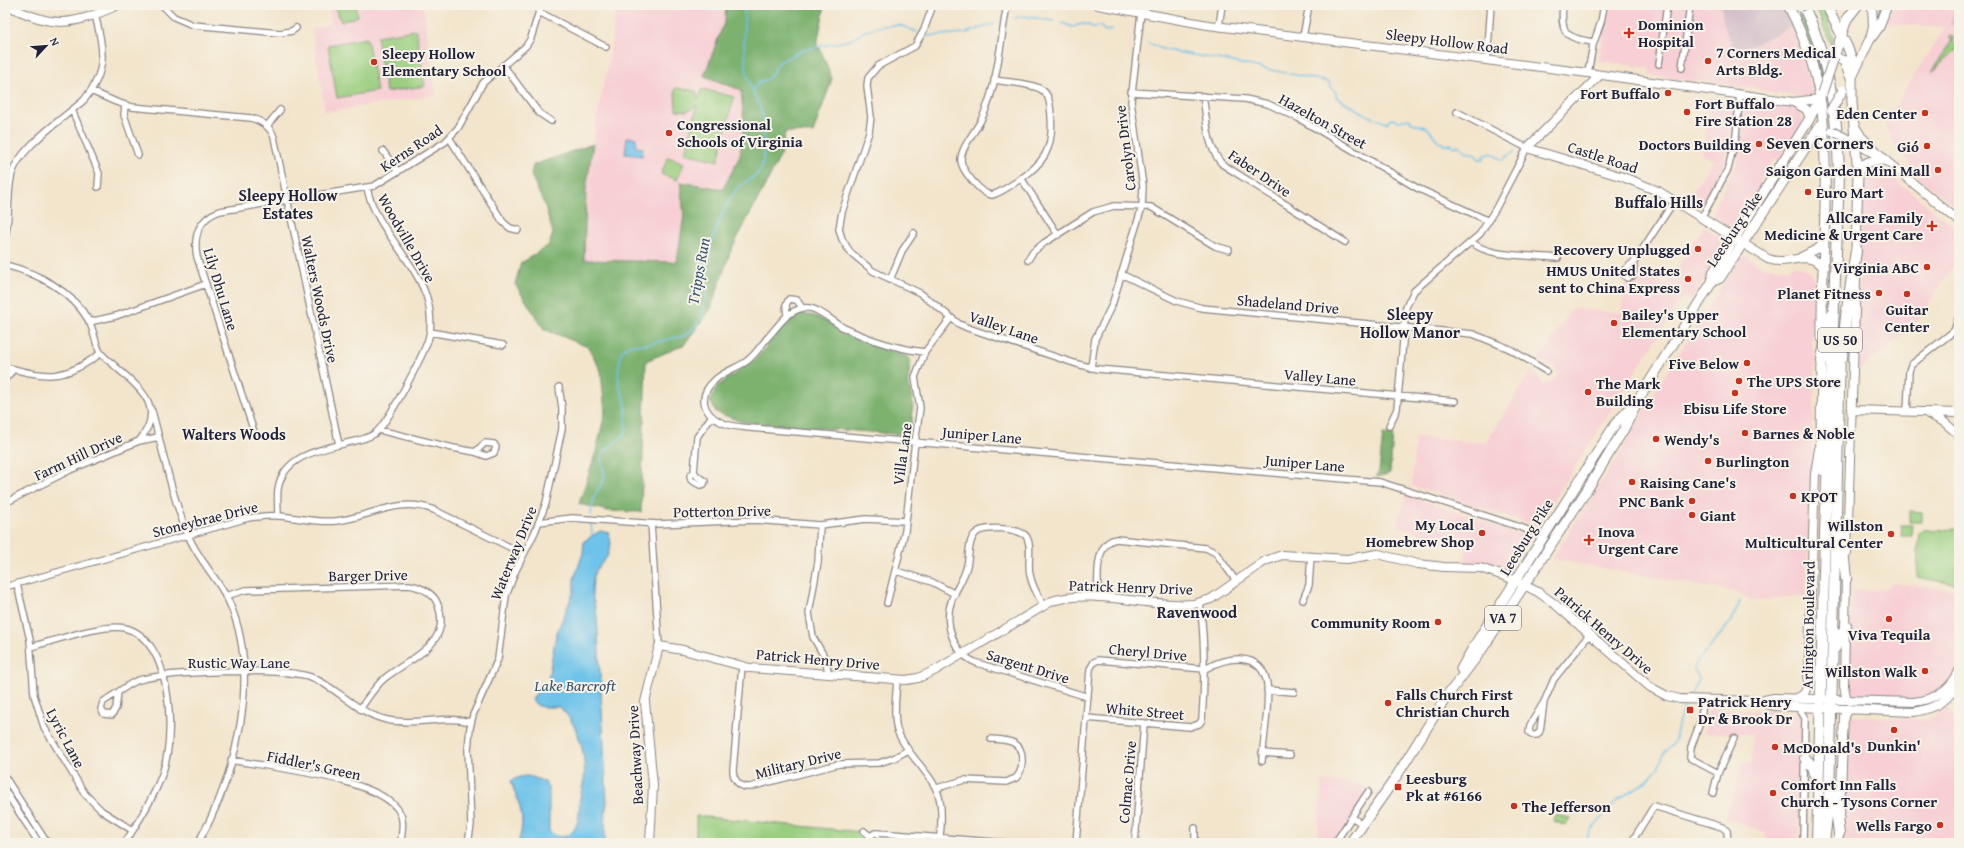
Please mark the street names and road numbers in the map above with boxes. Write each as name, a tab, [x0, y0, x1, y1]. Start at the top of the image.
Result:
street label: Sleepy Hollow Road	[1385, 23, 1509, 59]
street label: Hazelton Street	[1275, 88, 1371, 154]
street label: Carolyn Drive	[1109, 104, 1141, 192]
street label: Kerns Road	[376, 119, 446, 177]
street label: Castle Road	[1565, 136, 1641, 178]
street label: Faber Drive	[1224, 144, 1296, 202]
street label: Leesburg Pike	[1701, 187, 1767, 271]
street label: Woodville Drive	[373, 190, 441, 286]
street label: Walters Woods Drive	[296, 233, 344, 365]
street label: Lily Dhu Lane	[198, 245, 244, 333]
street label: Shadeland Drive	[1236, 289, 1340, 319]
street label: Valley Lane	[966, 305, 1042, 349]
road number: US 50	[1818, 328, 1862, 352]
street label: Valley Lane	[1283, 363, 1357, 391]
street label: Villa Lane	[887, 421, 917, 487]
street label: Juniper Lane	[939, 421, 1023, 449]
street label: Farm Hill Drive	[30, 426, 126, 486]
street label: Juniper Lane	[1262, 449, 1346, 477]
street label: Leesburg Pike	[1494, 495, 1558, 579]
street label: Stoneybrae Drive	[150, 496, 260, 542]
street label: Potterton Drive	[673, 500, 771, 522]
street label: Waterway Drive	[485, 503, 541, 603]
street label: Arlington Boulevard	[1796, 561, 1820, 689]
street label: Barger Drive	[328, 564, 408, 586]
street label: Patrick Henry Drive	[1069, 574, 1193, 600]
street label: Patrick Henry Drive	[1550, 581, 1658, 679]
road number: VA 7	[1485, 606, 1521, 630]
street label: Cheryl Drive	[1108, 638, 1188, 666]
street label: Patrick Henry Drive	[755, 643, 881, 675]
street label: Sargent Drive	[984, 643, 1072, 689]
street label: Rustic Way Lane	[188, 652, 290, 673]
street label: White Street	[1105, 697, 1186, 725]
street label: Lyric Lane	[41, 704, 91, 772]
street label: Beachway Drive	[622, 705, 648, 805]
street label: Colmac Drive	[1113, 740, 1141, 824]
street label: Military Drive	[753, 742, 843, 784]
street label: Fiddler's Green	[265, 745, 363, 785]

